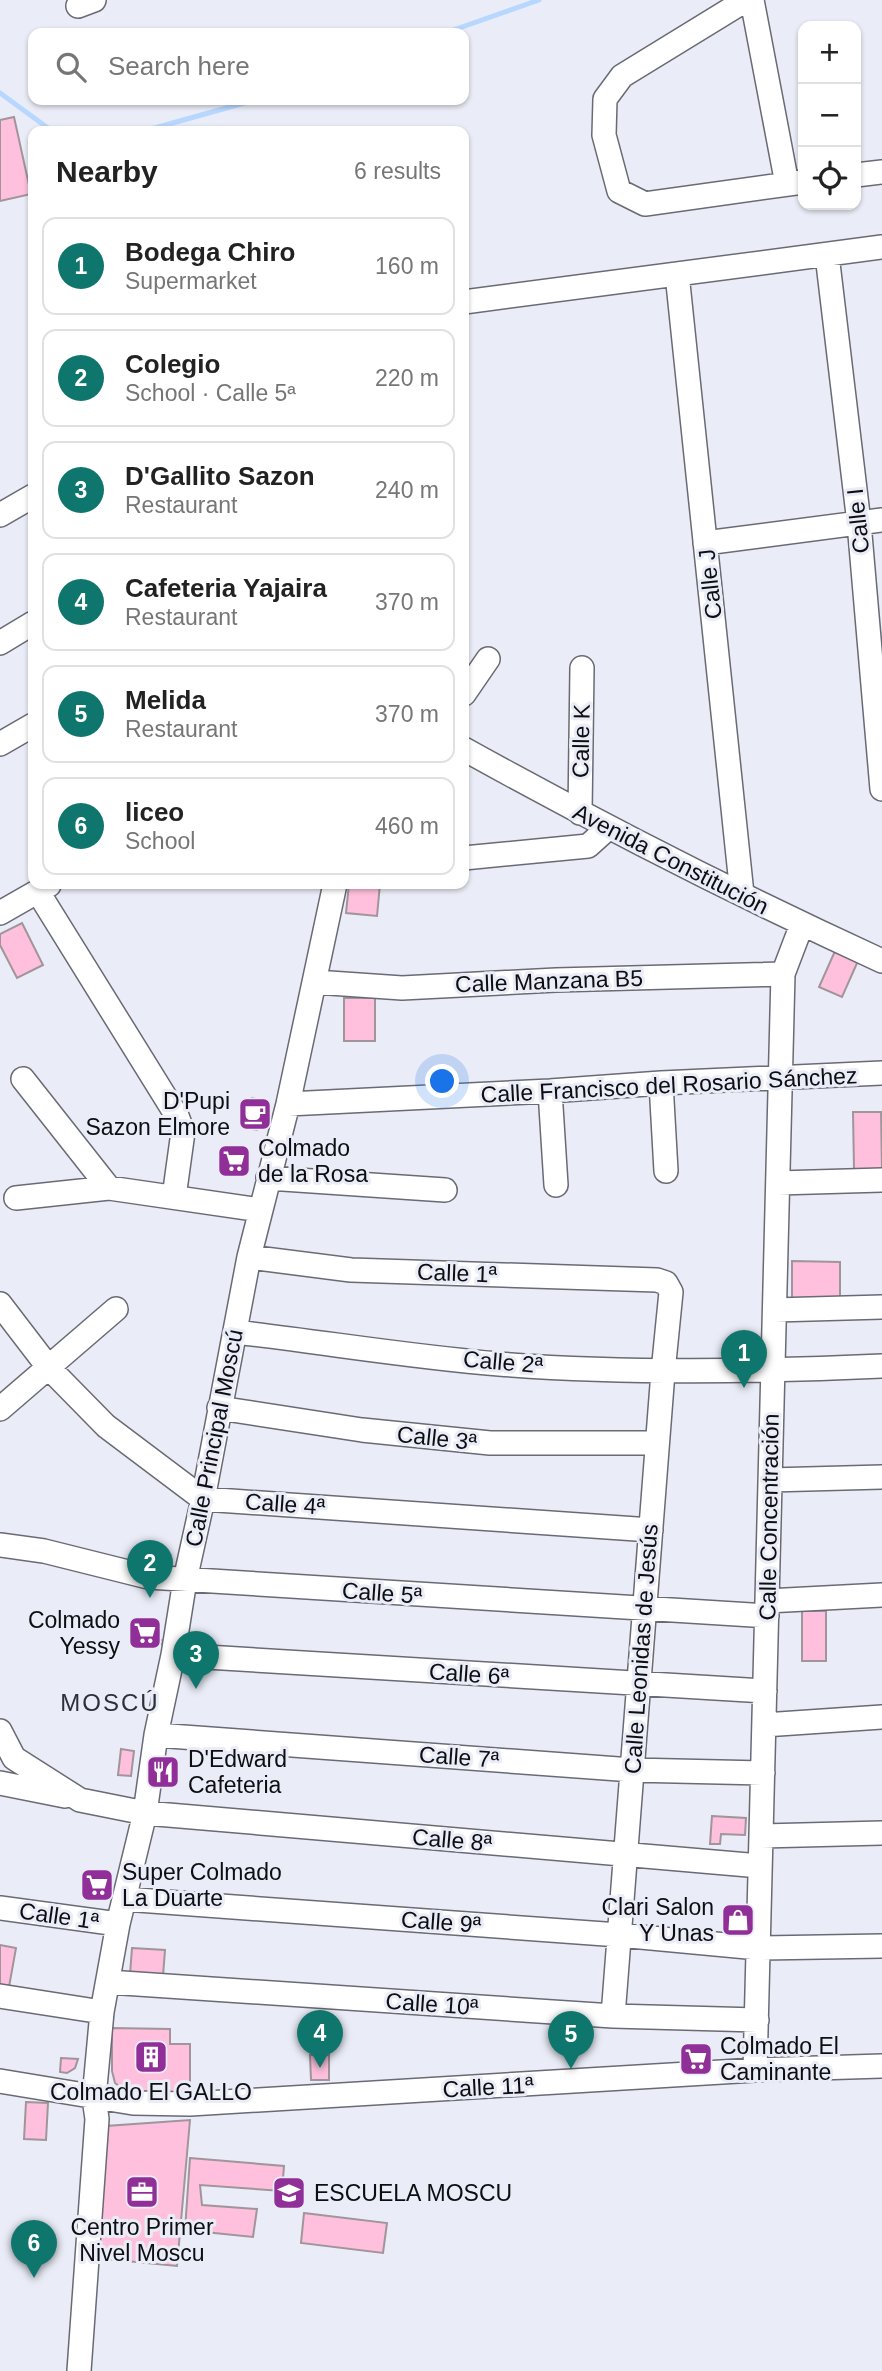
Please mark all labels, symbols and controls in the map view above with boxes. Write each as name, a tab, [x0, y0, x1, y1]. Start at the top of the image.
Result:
map controls	[798, 21, 861, 210]
button: +	[798, 21, 861, 84]
search box	[28, 28, 469, 105]
icon: search	[52, 48, 90, 86]
text: Search here	[108, 51, 250, 81]
button: −	[798, 84, 861, 147]
button: locate	[798, 147, 861, 210]
text: Nearby	[56, 155, 158, 188]
text: 6 results	[354, 158, 441, 184]
text: Bodega Chiro	[125, 237, 295, 267]
text: 1	[75, 253, 87, 279]
text: 160 m	[375, 253, 439, 279]
text: Supermarket	[125, 268, 257, 294]
text: Colegio	[125, 349, 220, 379]
text: 2	[75, 365, 87, 391]
text: 220 m	[375, 365, 439, 391]
text: School · Calle 5ª	[125, 380, 296, 406]
text: D'Gallito Sazon	[125, 461, 315, 491]
text: 3	[75, 477, 87, 503]
text: 240 m	[375, 477, 439, 503]
street label: Calle I	[842, 487, 874, 555]
text: Restaurant	[125, 492, 238, 518]
street label: Calle J	[693, 548, 727, 620]
text: Cafeteria Yajaira	[125, 573, 327, 603]
text: 4	[75, 589, 87, 615]
text: 370 m	[375, 589, 439, 615]
text: Restaurant	[125, 604, 238, 630]
text: Melida	[125, 685, 206, 715]
text: 5	[75, 701, 87, 727]
text: 370 m	[375, 701, 439, 727]
street label: Calle K	[567, 703, 595, 778]
text: Restaurant	[125, 716, 238, 742]
text: liceo	[125, 797, 184, 827]
street label: Avenida Constitución	[569, 798, 773, 920]
text: 6	[75, 813, 87, 839]
text: 460 m	[375, 813, 439, 839]
text: School	[125, 828, 195, 854]
street label: Calle Manzana B5	[455, 965, 643, 997]
street label: Calle Francisco del Rosario Sánchez	[480, 1062, 858, 1108]
your location	[425, 1064, 459, 1098]
place label: D'Pupi Sazon Elmore	[86, 1088, 230, 1140]
cafe icon: D'Pupi Sazon Elmore	[236, 1095, 274, 1133]
place label: Colmado de la Rosa	[258, 1135, 368, 1187]
supermarket icon: Colmado de la Rosa	[215, 1142, 253, 1180]
street label: Calle 1ª	[417, 1259, 498, 1287]
street label: Calle Principal Moscú	[180, 1327, 248, 1549]
pin: 1	[721, 1330, 767, 1388]
street label: Calle 2ª	[462, 1346, 545, 1378]
street label: Calle Concentración	[754, 1413, 784, 1621]
street label: Calle 3ª	[396, 1421, 479, 1455]
street label: Calle 4ª	[244, 1488, 326, 1520]
street label: Calle Leonidas de Jesús	[619, 1523, 663, 1775]
pin: 2	[127, 1540, 173, 1598]
street label: Calle 5ª	[341, 1577, 423, 1609]
place label: Colmado Yessy	[28, 1607, 120, 1659]
supermarket icon: Colmado Yessy	[126, 1614, 164, 1652]
pin: 3	[173, 1631, 219, 1689]
street label: Calle 6ª	[428, 1658, 510, 1690]
district label: MOSCÚ	[60, 1689, 160, 1716]
street label: Calle 7ª	[418, 1741, 500, 1773]
place label: D'Edward Cafeteria	[188, 1746, 287, 1798]
restaurant icon: D'Edward Cafeteria	[144, 1753, 182, 1791]
street label: Calle 8ª	[411, 1824, 494, 1856]
place label: Super Colmado La Duarte	[122, 1859, 282, 1911]
supermarket icon: Super Colmado La Duarte	[78, 1866, 116, 1904]
place label: Clari Salon Y Unas	[602, 1894, 714, 1946]
street label: Calle 1ª	[18, 1898, 101, 1935]
shop icon: Clari Salon Y Unas	[719, 1901, 757, 1939]
street label: Calle 9ª	[400, 1906, 482, 1938]
street label: Calle 10ª	[385, 1988, 480, 2020]
pin: 4	[297, 2010, 343, 2068]
pin: 5	[548, 2011, 594, 2069]
place label: Colmado El Caminante	[720, 2033, 839, 2085]
building icon: Colmado El GALLO	[132, 2038, 170, 2076]
supermarket icon: Colmado El Caminante	[677, 2040, 715, 2078]
street label: Calle 11ª	[442, 2072, 535, 2102]
place label: Colmado El GALLO	[50, 2079, 252, 2105]
office icon: Centro Primer Nivel Moscu	[123, 2173, 161, 2211]
school or university icon: ESCUELA MOSCU	[270, 2174, 308, 2212]
place label: ESCUELA MOSCU	[314, 2180, 512, 2206]
place label: Centro Primer Nivel Moscu	[70, 2214, 214, 2266]
pin: 6	[11, 2220, 57, 2278]

